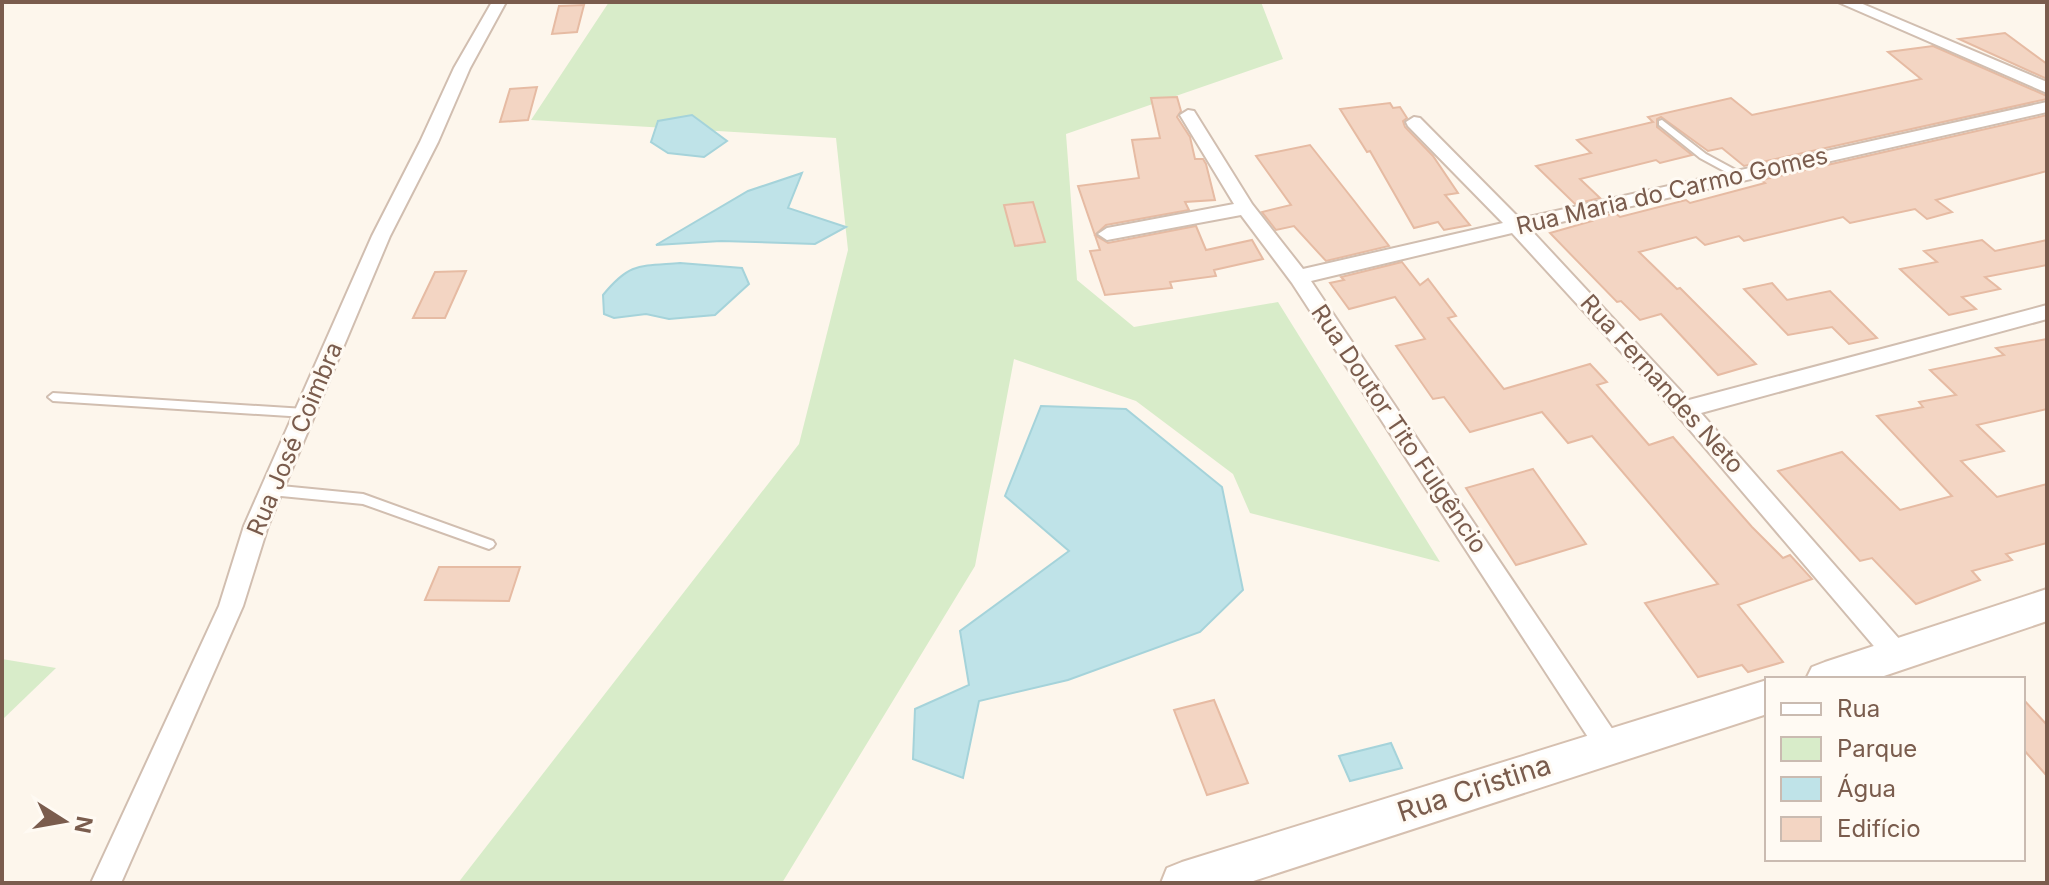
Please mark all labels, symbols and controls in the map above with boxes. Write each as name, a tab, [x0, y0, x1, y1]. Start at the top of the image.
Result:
street label: Rua Maria do Carmo Gomes	[1513, 141, 1831, 241]
street label: Rua Fernandes Neto	[1574, 288, 1750, 479]
street label: Rua Doutor Tito Fulgêncio	[1305, 299, 1494, 559]
street label: Rua José Coimbra	[241, 338, 348, 540]
legend	[1765, 677, 2025, 861]
text: Rua	[1837, 694, 1880, 723]
text: Parque	[1837, 734, 1917, 763]
street label: Rua Cristina	[1393, 747, 1555, 829]
text: Água	[1837, 773, 1896, 803]
north arrow	[24, 781, 104, 861]
text: N	[69, 814, 98, 836]
text: Edifício	[1837, 814, 1921, 843]

